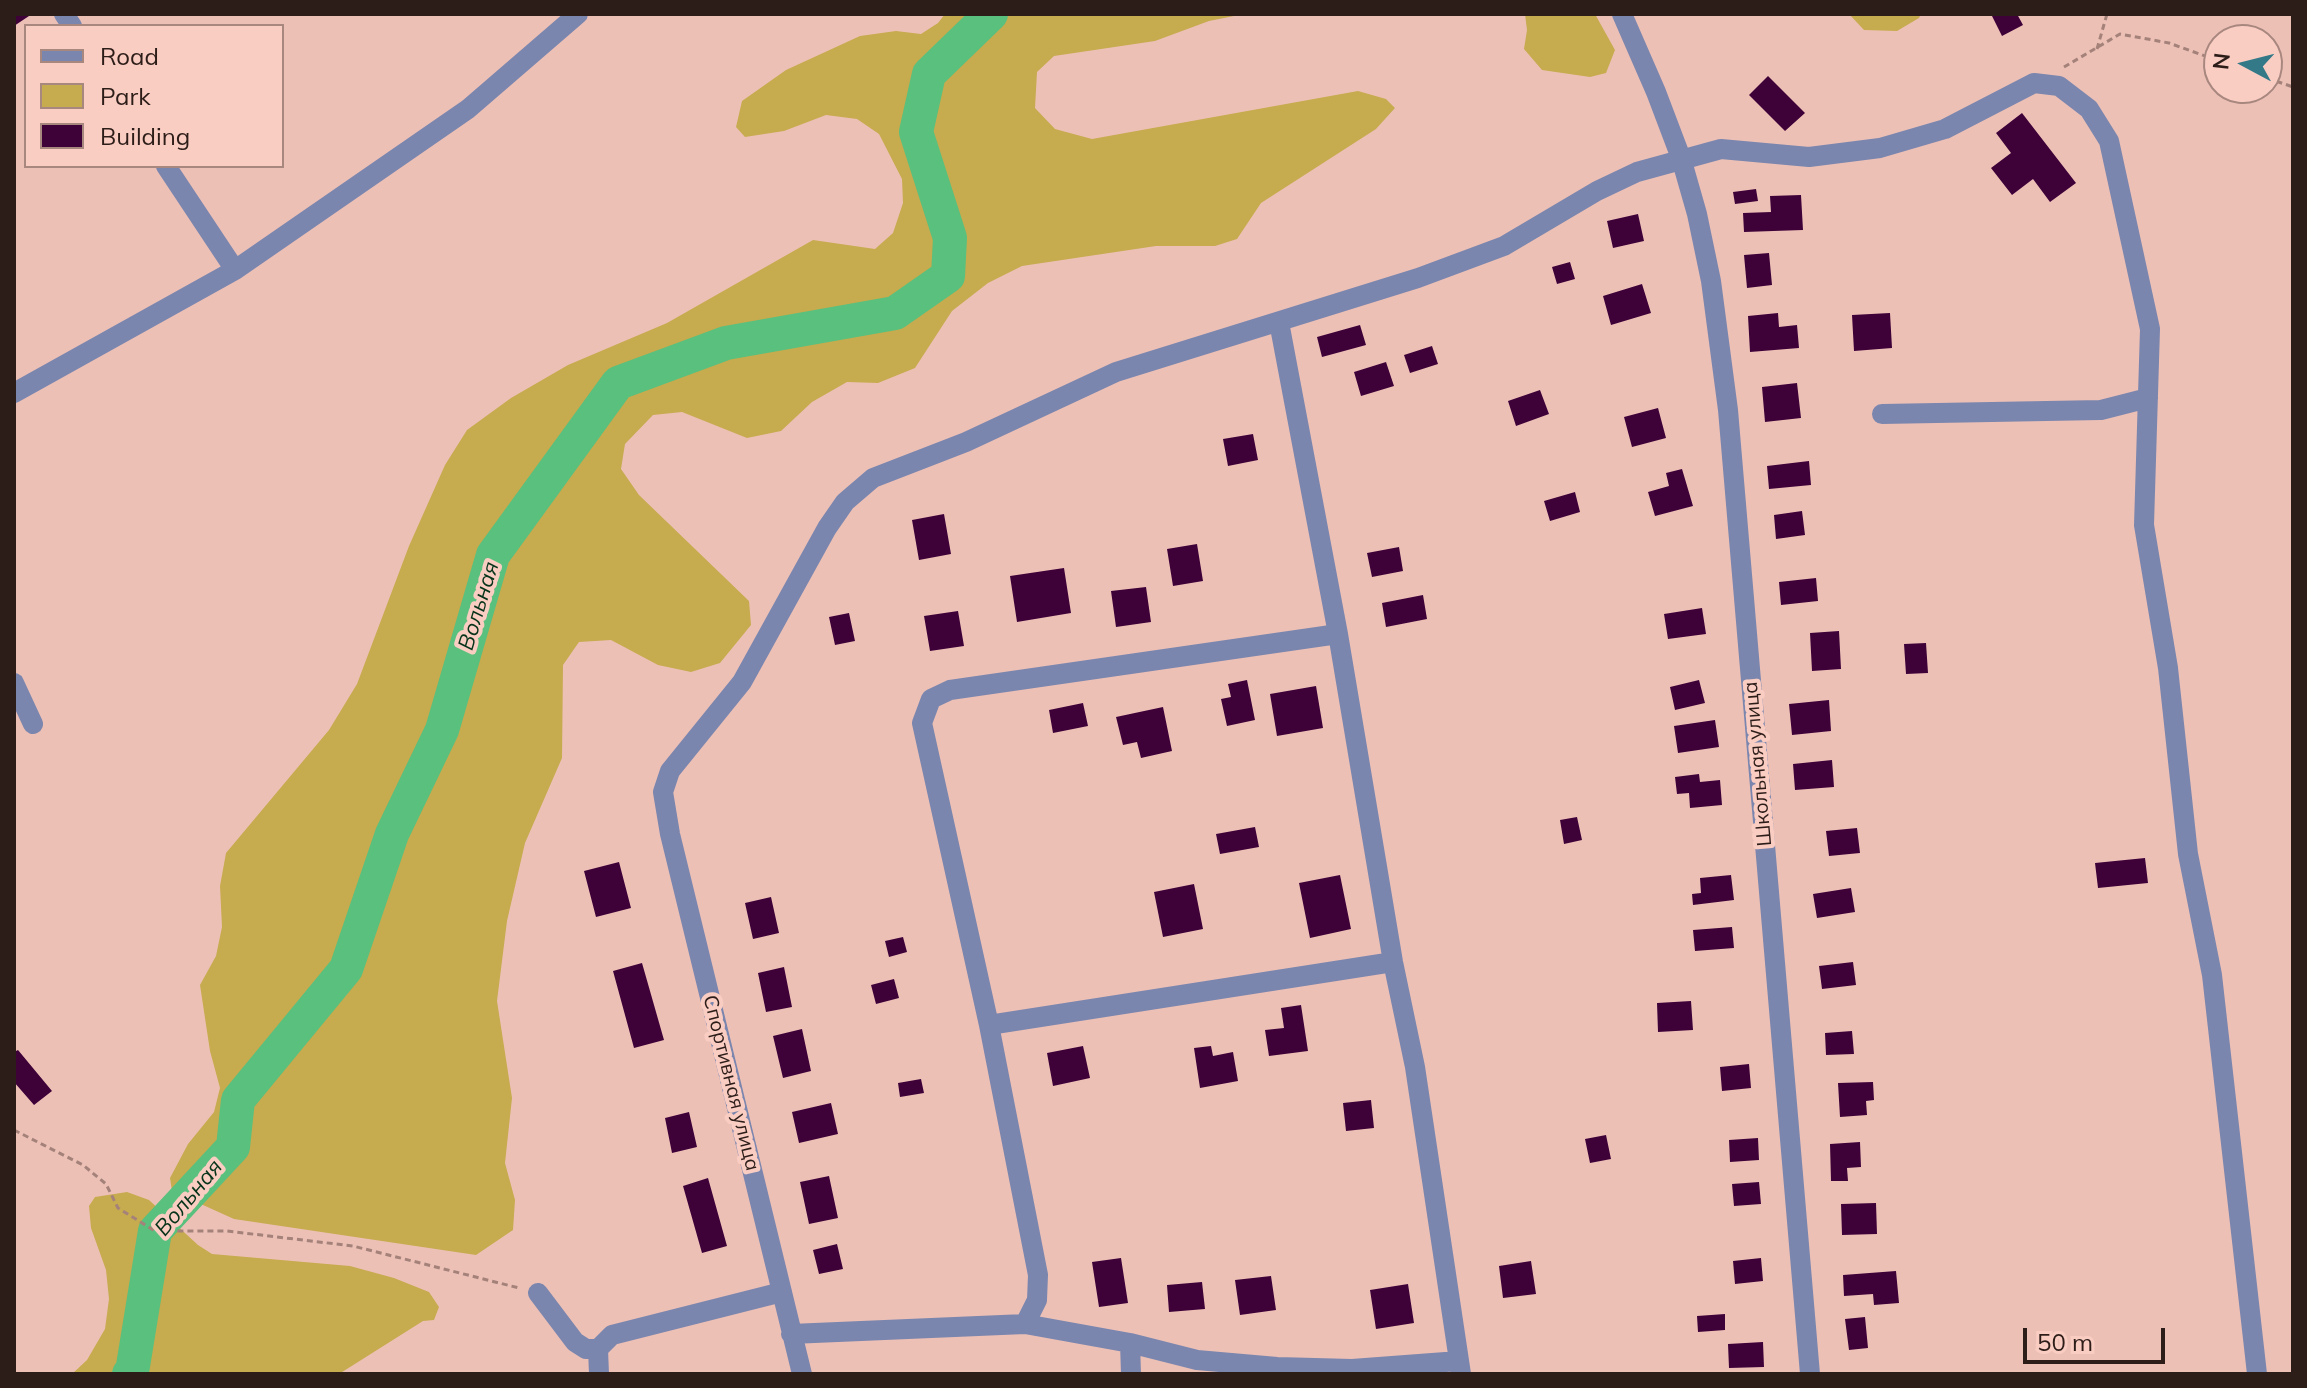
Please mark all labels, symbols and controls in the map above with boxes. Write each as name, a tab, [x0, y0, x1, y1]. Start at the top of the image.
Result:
legend	[24, 24, 284, 168]
north arrow	[2203, 24, 2283, 104]
text: Road	[100, 41, 159, 71]
text: N	[2206, 51, 2236, 71]
text: Park	[100, 81, 151, 111]
text: Building	[100, 121, 190, 151]
water label: Вольная	[453, 559, 505, 653]
street label: Школьная улица	[1739, 681, 1777, 847]
street label: Спортивная улица	[698, 993, 764, 1173]
water label: Вольная	[150, 1155, 228, 1241]
scale bar	[2027, 1312, 2169, 1362]
text: 50 m	[2037, 1327, 2093, 1357]

